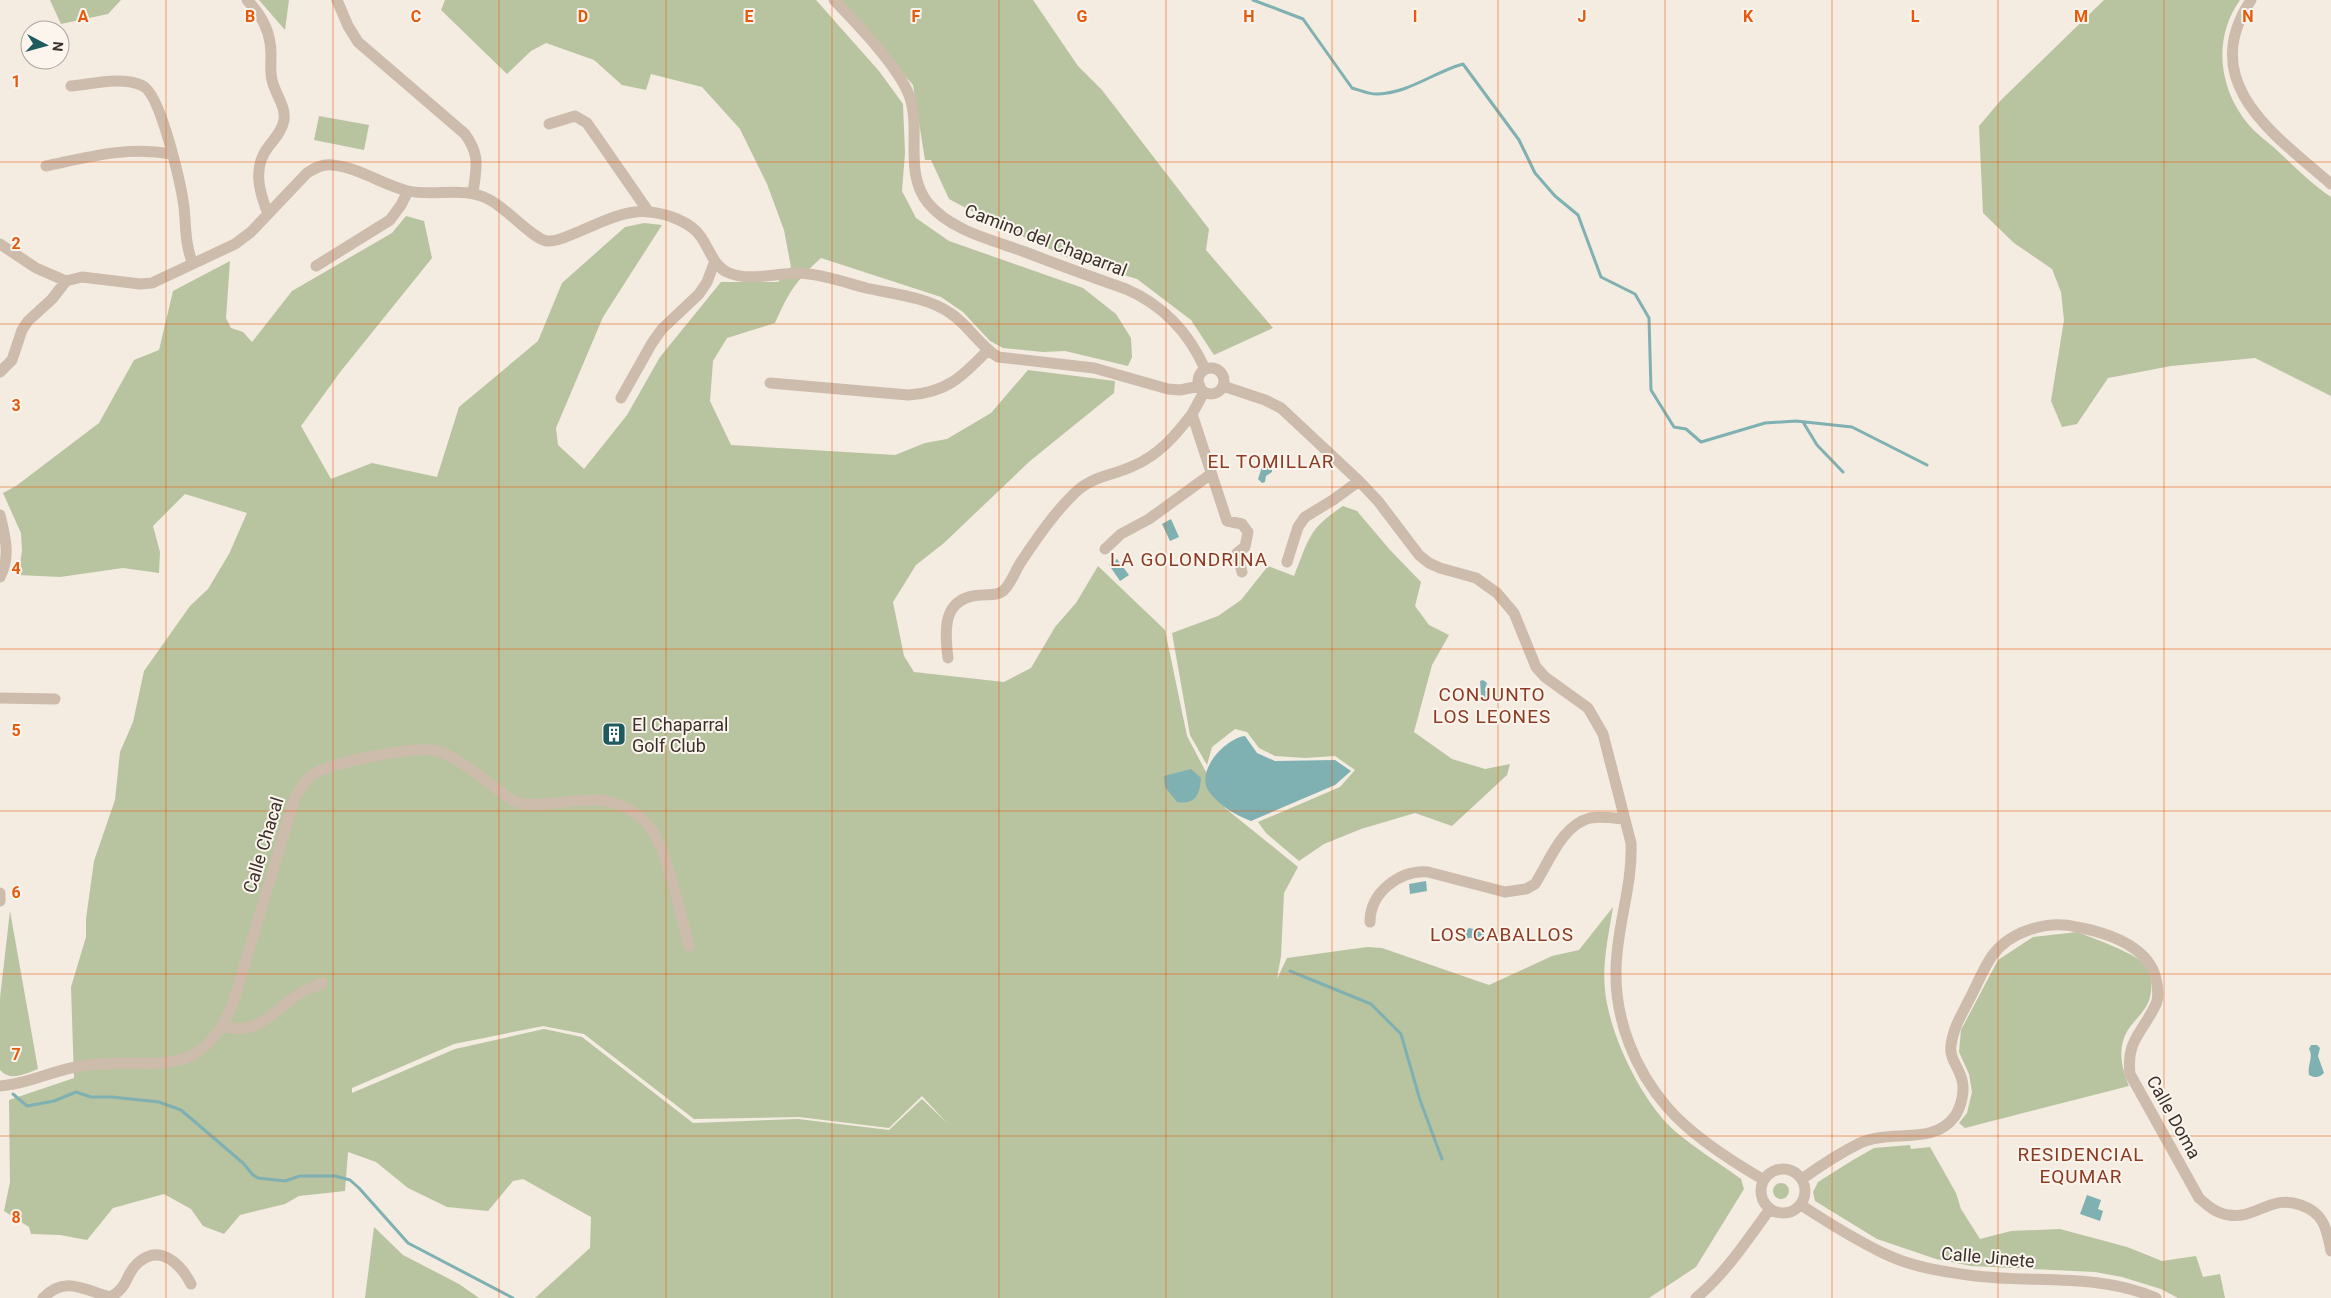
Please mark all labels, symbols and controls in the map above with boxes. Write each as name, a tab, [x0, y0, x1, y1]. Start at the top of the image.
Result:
text: A	[78, 7, 89, 26]
text: B	[245, 7, 255, 26]
text: C	[411, 7, 421, 26]
text: D	[578, 7, 588, 26]
text: E	[745, 7, 754, 26]
text: F	[912, 7, 921, 26]
text: G	[1077, 7, 1088, 26]
text: H	[1243, 7, 1255, 26]
text: I	[1413, 7, 1417, 26]
text: J	[1578, 7, 1586, 26]
text: K	[1743, 7, 1754, 26]
text: L	[1911, 7, 1920, 26]
text: M	[2074, 7, 2088, 26]
text: N	[2242, 7, 2254, 26]
north arrow	[20, 20, 70, 70]
text: N	[49, 41, 66, 52]
text: 1	[11, 72, 21, 91]
street label: Camino del Chaparral	[962, 199, 1130, 281]
text: 2	[11, 234, 21, 253]
text: 3	[11, 396, 21, 415]
district label: EL TOMILLAR	[1207, 450, 1335, 473]
district label: LA GOLONDRINA	[1110, 548, 1268, 571]
text: 4	[11, 559, 21, 578]
district label: CONJUNTO LOS LEONES	[1433, 683, 1551, 728]
place label: El Chaparral Golf Club	[632, 714, 728, 756]
text: 5	[11, 721, 21, 740]
building icon: El Chaparral Golf Club	[601, 721, 627, 747]
street label: Calle Chacal	[238, 794, 288, 896]
text: 6	[11, 883, 21, 902]
district label: LOS CABALLOS	[1430, 923, 1574, 946]
text: 7	[11, 1045, 21, 1064]
street label: Calle Doma	[2143, 1072, 2205, 1162]
district label: RESIDENCIAL EQUMAR	[2017, 1143, 2145, 1188]
text: 8	[11, 1208, 21, 1227]
street label: Calle Jinete	[1941, 1242, 2035, 1272]

